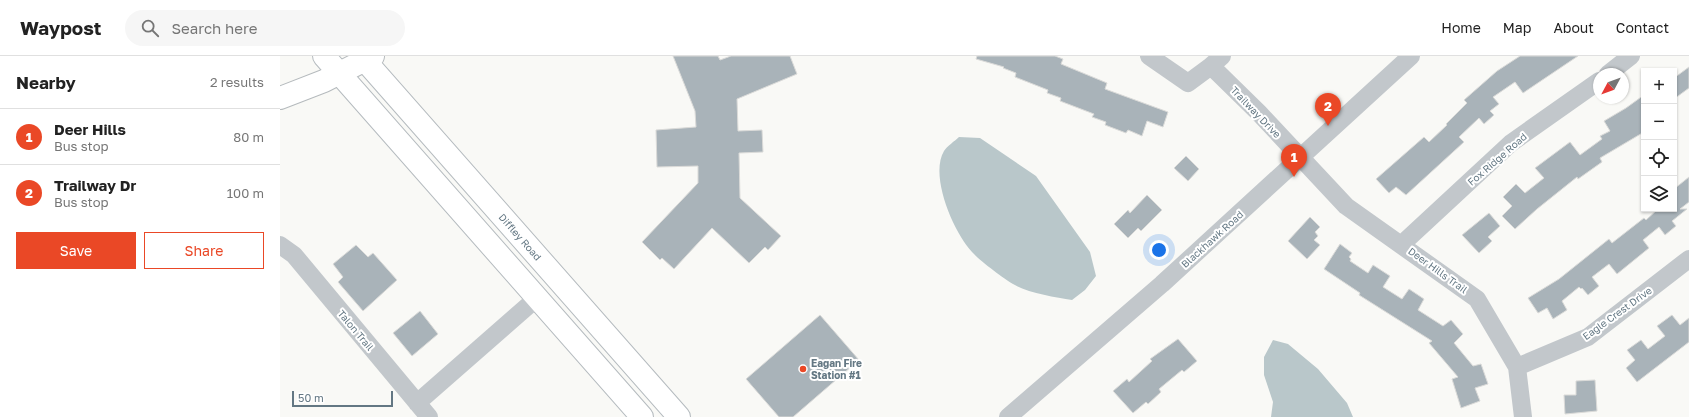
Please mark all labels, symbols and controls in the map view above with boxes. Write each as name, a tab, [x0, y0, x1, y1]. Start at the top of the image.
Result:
search box	[125, 10, 405, 46]
text: Waypost	[20, 16, 101, 39]
icon: search	[139, 17, 161, 39]
text: Search here	[171, 19, 257, 37]
text: Home	[1441, 19, 1481, 36]
text: Map	[1503, 19, 1531, 36]
text: About	[1553, 19, 1594, 36]
text: Contact	[1616, 19, 1669, 36]
north arrow	[1593, 68, 1629, 104]
map controls	[1641, 68, 1677, 212]
button: +	[1641, 68, 1677, 104]
text: Nearby	[16, 72, 76, 93]
text: 2 results	[210, 74, 264, 90]
street label: Trailway Drive	[1228, 84, 1284, 140]
pin: 2	[1315, 93, 1341, 126]
button: −	[1641, 104, 1677, 140]
text: Deer Hills	[54, 120, 126, 138]
text: 1	[26, 129, 32, 145]
text: 80 m	[233, 129, 264, 145]
street label: Fox Ridge Road	[1465, 130, 1529, 188]
text: Bus stop	[54, 138, 109, 154]
button: locate	[1641, 140, 1677, 176]
pin: 1	[1281, 144, 1307, 177]
text: Trailway Dr	[54, 176, 136, 194]
button: layers	[1641, 176, 1677, 212]
text: 2	[25, 185, 33, 201]
text: 100 m	[227, 185, 264, 201]
text: Bus stop	[54, 194, 109, 210]
street label: Blackhawk Road	[1179, 208, 1245, 270]
street label: Diffley Road	[496, 211, 544, 263]
button: Save	[16, 232, 136, 269]
button: Share	[144, 232, 264, 269]
your location	[1149, 240, 1169, 260]
street label: Deer Hills Trail	[1406, 245, 1470, 295]
street label: Eagle Crest Drive	[1580, 284, 1654, 342]
street label: Talon Trail	[336, 307, 376, 353]
place label: Eagan Fire Station #1	[811, 357, 862, 381]
marker: Eagan Fire Station #1	[798, 364, 808, 374]
scale bar	[292, 389, 393, 408]
text: 50 m	[298, 391, 324, 404]

